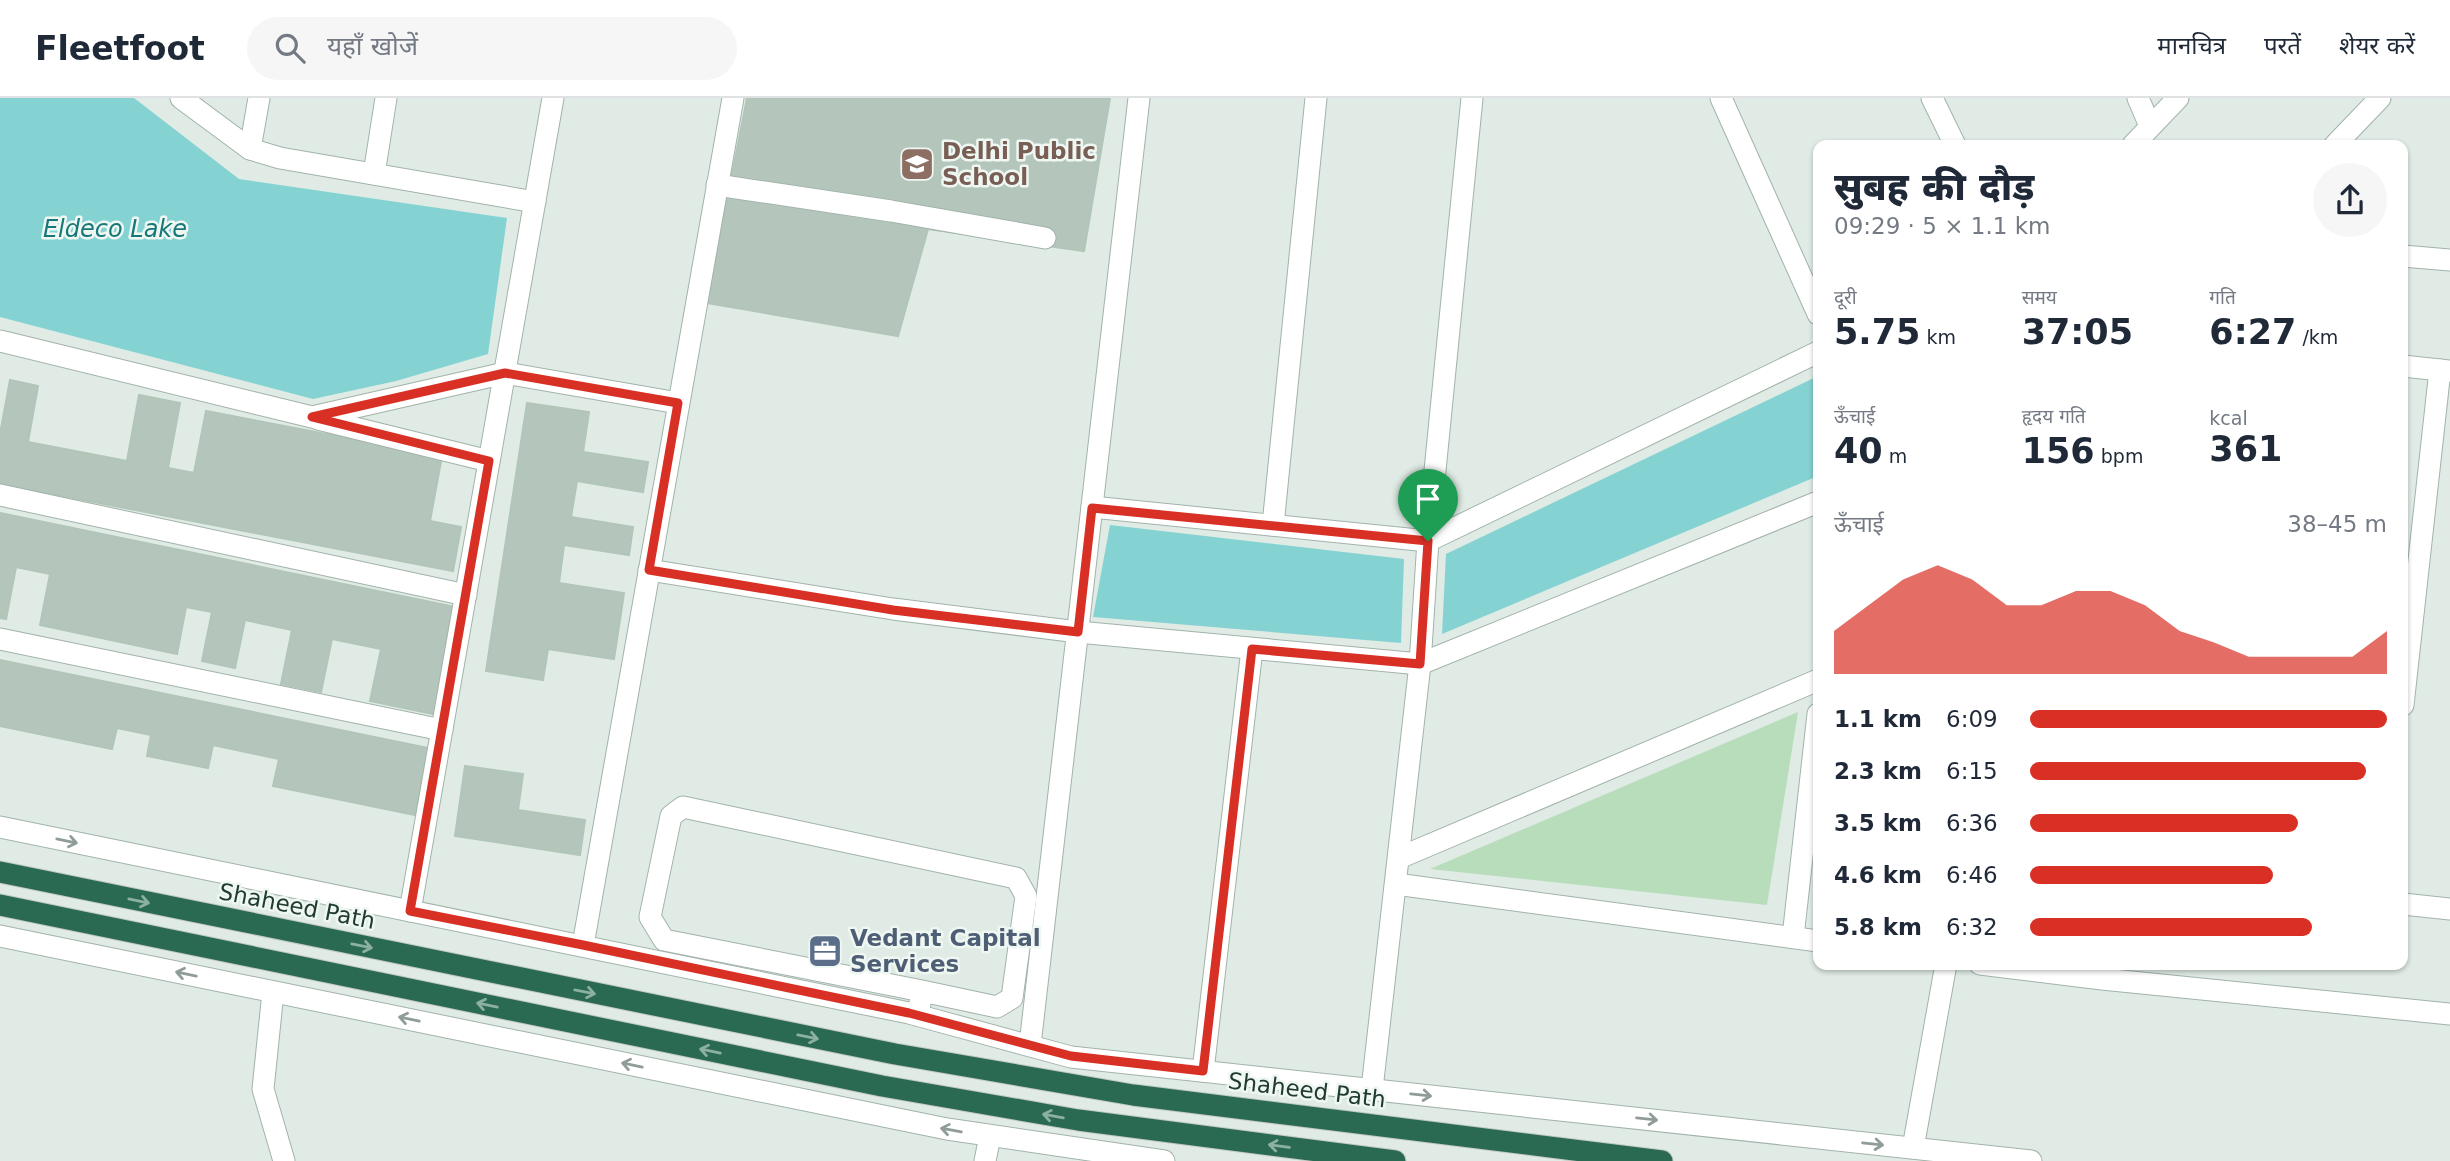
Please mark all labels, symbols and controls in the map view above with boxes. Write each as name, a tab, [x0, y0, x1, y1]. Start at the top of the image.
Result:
search box	[247, 17, 737, 80]
text: Fleetfoot	[35, 29, 205, 68]
icon: search	[271, 29, 309, 67]
text: यहाँ खोजें	[327, 31, 418, 61]
text: मानचित्र	[2157, 32, 2226, 60]
text: परतें	[2264, 32, 2301, 60]
text: शेयर करें	[2339, 32, 2415, 60]
place label: Delhi Public School	[942, 138, 1096, 190]
school or university icon: Delhi Public School	[898, 145, 936, 183]
button: share	[2313, 163, 2387, 237]
text: सुबह की दौड़	[1834, 165, 2034, 209]
text: 09:29 · 5 × 1.1 km	[1834, 213, 2050, 239]
water label: Eldeco Lake	[43, 215, 187, 243]
text: दूरी	[1834, 286, 1857, 308]
text: समय	[2022, 286, 2057, 308]
text: गति	[2209, 286, 2236, 308]
text: 5.75	[1834, 312, 1920, 352]
text: 37:05	[2022, 312, 2133, 352]
text: 6:27	[2209, 312, 2296, 352]
text: km	[1920, 326, 1956, 348]
text: /km	[2296, 326, 2338, 348]
text: ऊँचाई	[1834, 405, 1875, 427]
text: हृदय गति	[2022, 405, 2086, 427]
text: kcal	[2209, 407, 2248, 429]
text: 361	[2209, 429, 2282, 469]
text: 40	[1834, 431, 1883, 471]
text: 156	[2022, 431, 2095, 471]
text: m	[1883, 445, 1907, 467]
text: bpm	[2095, 445, 2143, 467]
pin	[1398, 469, 1458, 541]
icon: arrive	[1409, 480, 1447, 518]
text: ऊँचाई	[1834, 511, 1884, 537]
text: 38–45 m	[2287, 511, 2387, 537]
text: 1.1 km	[1834, 706, 1922, 732]
text: 6:09	[1946, 706, 1998, 732]
text: 2.3 km	[1834, 758, 1922, 784]
text: 6:15	[1946, 758, 1998, 784]
text: 3.5 km	[1834, 810, 1922, 836]
text: 6:36	[1946, 810, 1998, 836]
one-way arrow	[55, 835, 78, 849]
text: 4.6 km	[1834, 862, 1922, 888]
text: 6:46	[1946, 862, 1998, 888]
street label: Shaheed Path	[217, 878, 377, 934]
one-way arrow	[127, 894, 150, 908]
text: 5.8 km	[1834, 914, 1922, 940]
text: 6:32	[1946, 914, 1998, 940]
place label: Vedant Capital Services	[850, 925, 1041, 977]
office icon: Vedant Capital Services	[806, 932, 844, 970]
one-way arrow	[350, 940, 373, 954]
one-way arrow	[175, 966, 198, 980]
one-way arrow	[573, 985, 596, 999]
one-way arrow	[476, 998, 499, 1012]
one-way arrow	[398, 1012, 421, 1026]
one-way arrow	[796, 1030, 819, 1044]
one-way arrow	[699, 1043, 722, 1057]
one-way arrow	[621, 1057, 644, 1071]
street label: Shaheed Path	[1227, 1067, 1387, 1113]
one-way arrow	[1409, 1088, 1431, 1101]
one-way arrow	[1043, 1108, 1065, 1122]
one-way arrow	[1635, 1113, 1658, 1126]
one-way arrow	[940, 1123, 963, 1136]
one-way arrow	[1861, 1137, 1884, 1150]
one-way arrow	[1268, 1139, 1291, 1152]

